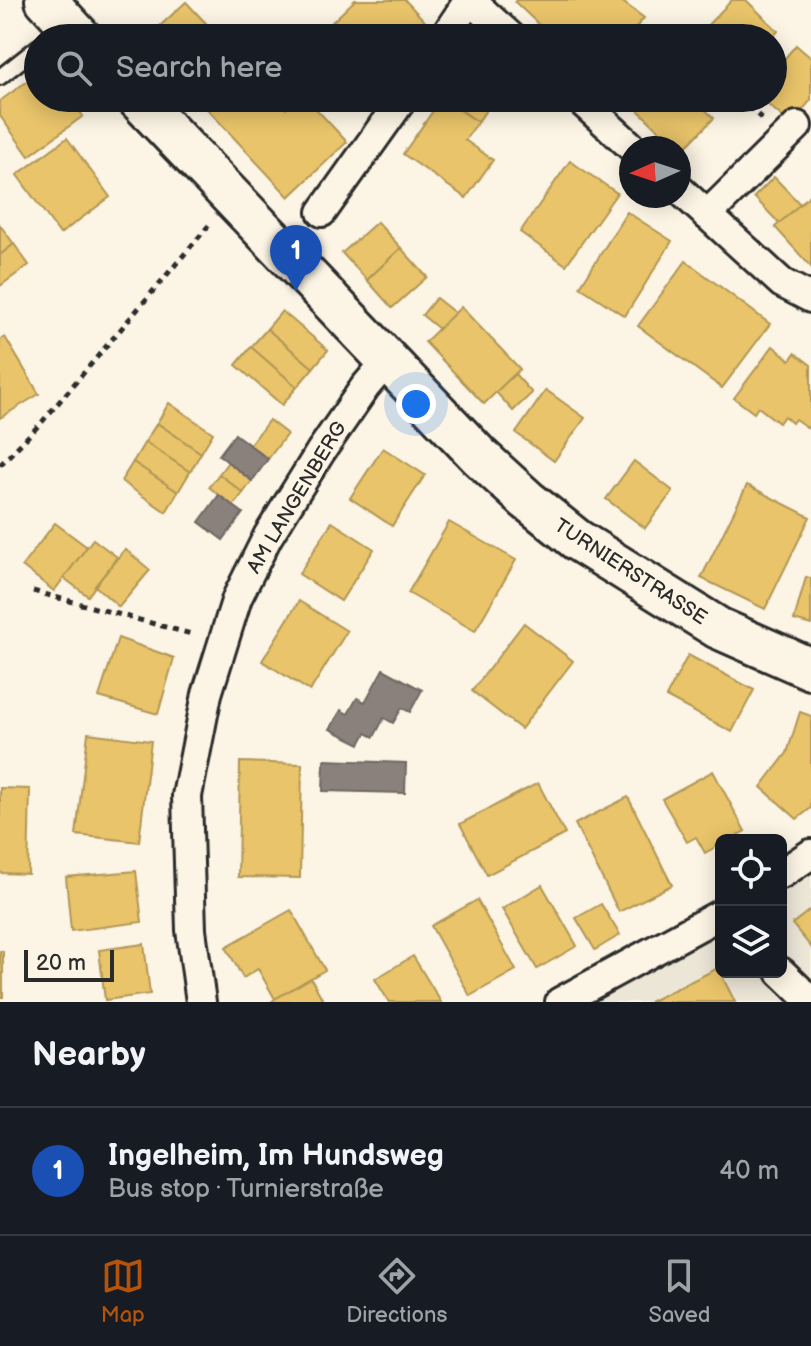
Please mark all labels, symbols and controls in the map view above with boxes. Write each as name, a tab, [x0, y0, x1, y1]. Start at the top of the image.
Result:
search box	[24, 24, 787, 112]
icon: search	[52, 46, 96, 90]
text: Search here	[116, 50, 282, 86]
north arrow	[619, 136, 691, 208]
pin: 1	[270, 225, 322, 291]
your location	[396, 384, 436, 424]
street label: AM LANGENBERG	[242, 417, 352, 578]
street label: TURNIERSTRASSE	[550, 514, 711, 630]
map controls	[715, 834, 787, 978]
button: locate	[715, 834, 787, 906]
button: layers	[715, 906, 787, 978]
scale bar	[24, 946, 114, 982]
text: 20 m	[36, 950, 86, 977]
text: Nearby	[32, 1034, 146, 1075]
text: Ingelheim, Im Hundsweg	[108, 1138, 444, 1174]
text: 1	[53, 1156, 63, 1187]
text: 40 m	[719, 1156, 779, 1187]
text: Bus stop · Turnierstraße	[108, 1174, 384, 1205]
tab: Map	[101, 1254, 145, 1329]
tab: Directions	[346, 1254, 447, 1329]
tab: Saved	[649, 1254, 710, 1329]

